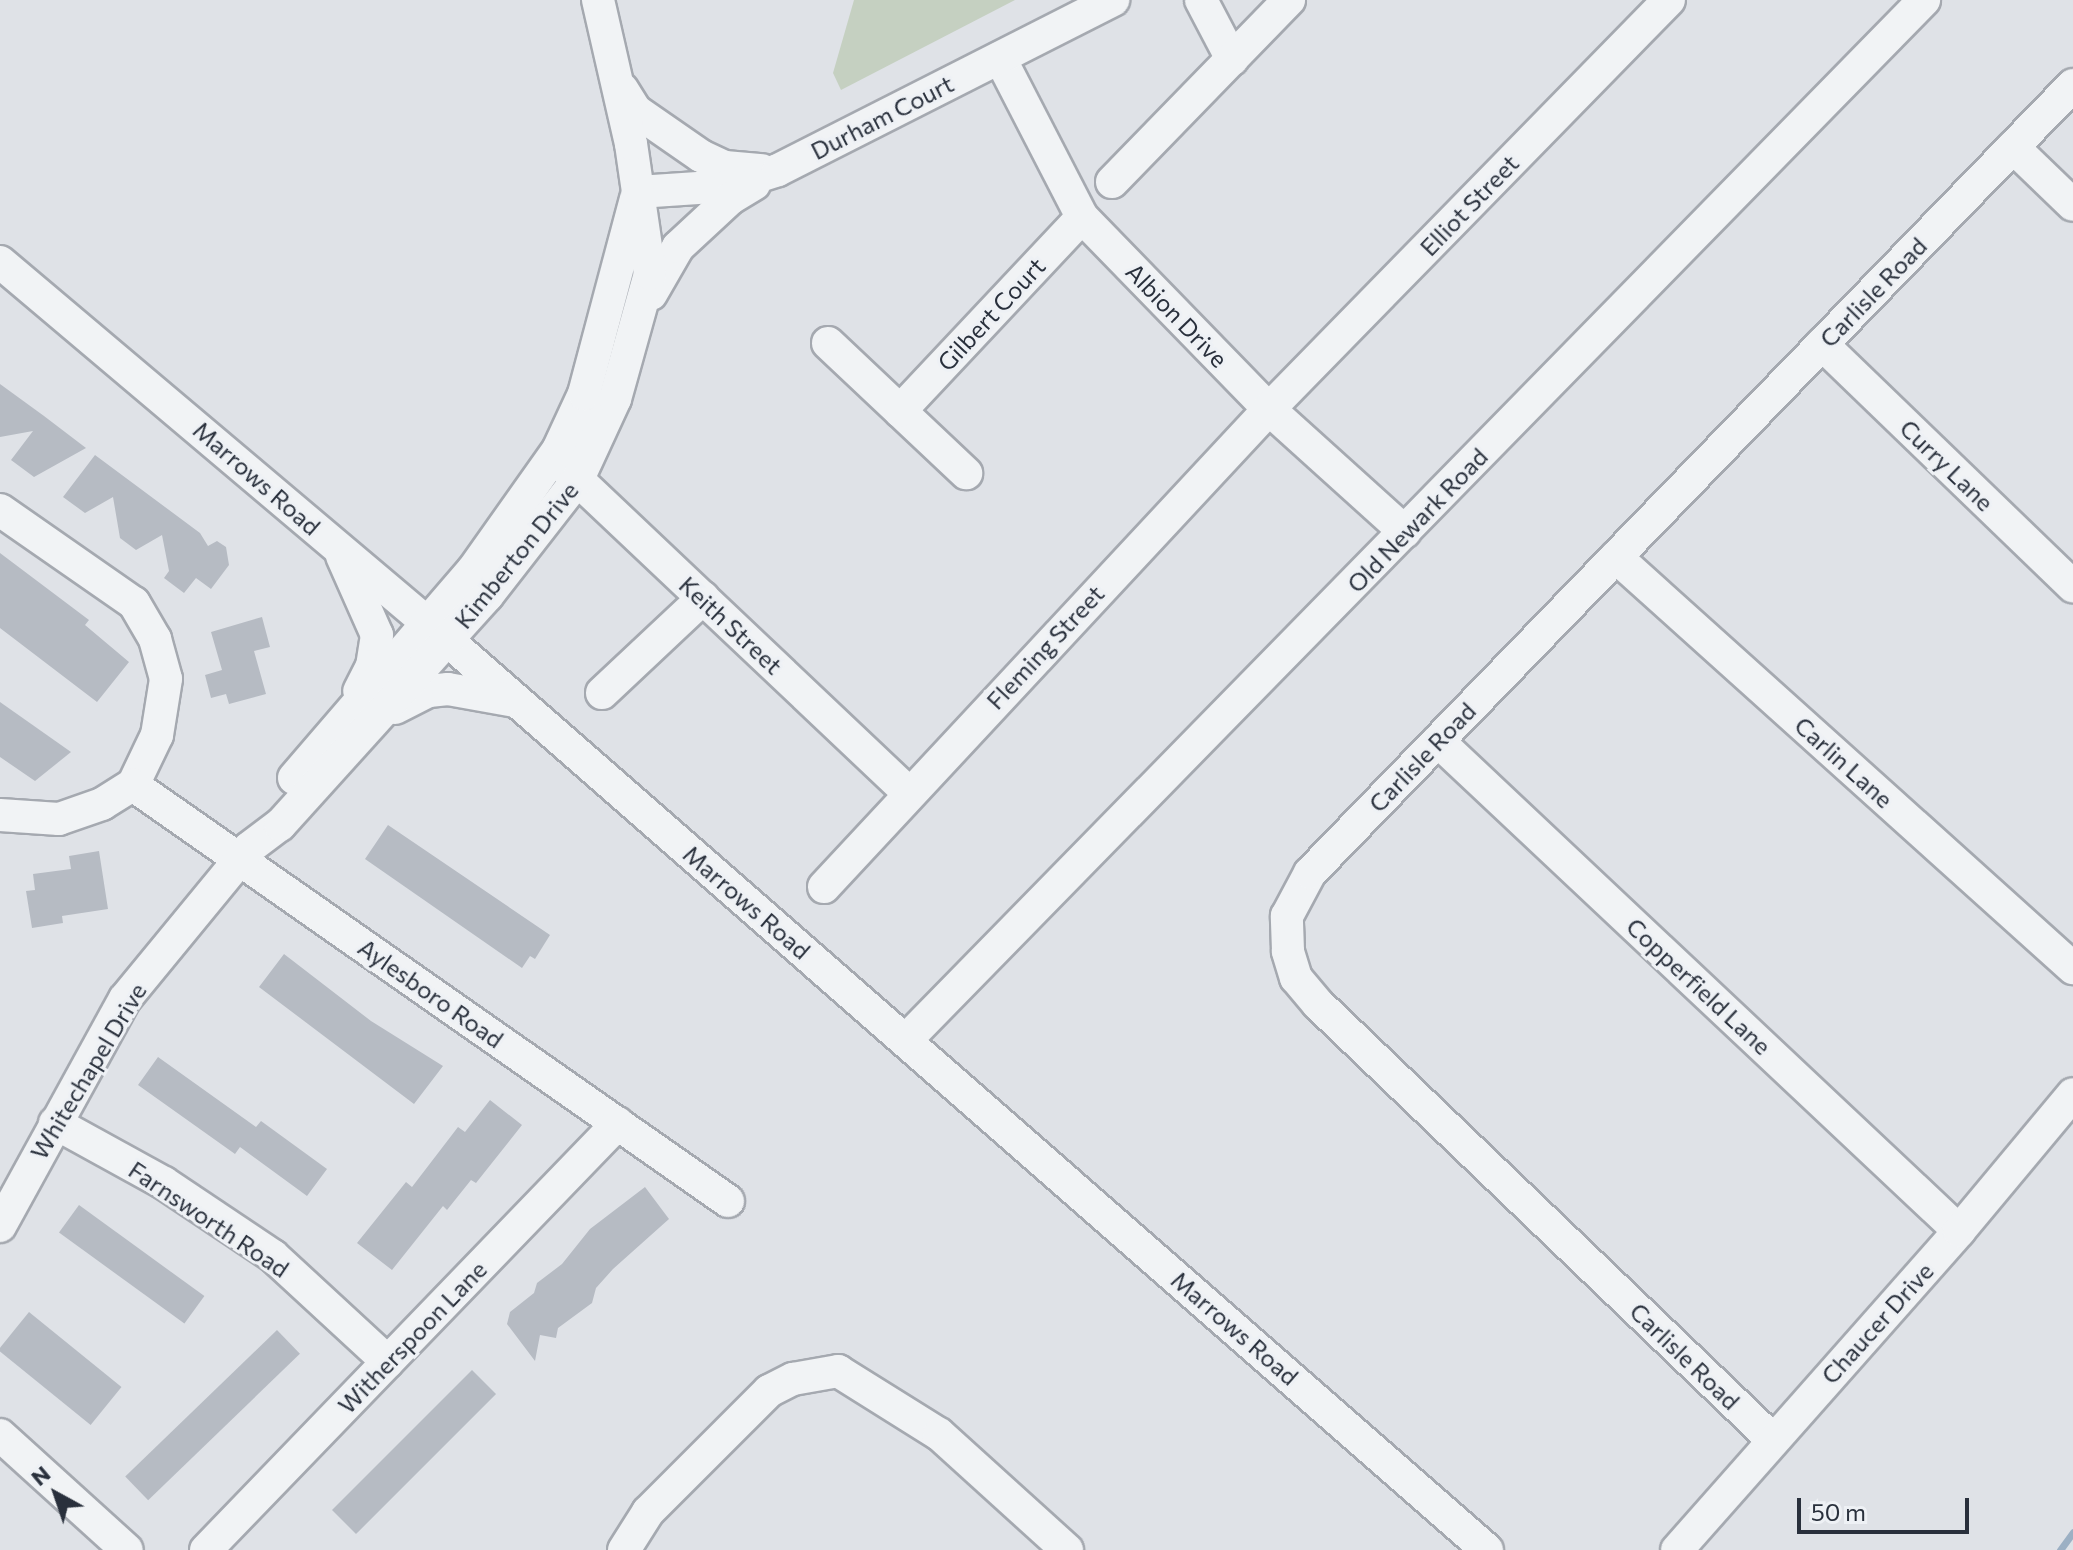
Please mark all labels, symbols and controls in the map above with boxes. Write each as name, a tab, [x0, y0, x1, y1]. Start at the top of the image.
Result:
street label: Durham Court	[806, 69, 958, 165]
street label: Elliot Street	[1414, 149, 1524, 261]
street label: Carlisle Road	[1814, 231, 1932, 353]
street label: Gilbert Court	[931, 251, 1051, 377]
street label: Albion Drive	[1120, 257, 1234, 373]
street label: Curry Lane	[1894, 413, 2000, 517]
street label: Marrows Road	[188, 415, 326, 541]
street label: Old Newark Road	[1341, 442, 1493, 598]
street label: Kimberton Drive	[448, 476, 584, 634]
street label: Keith Street	[674, 570, 788, 680]
street label: Fleming Street	[980, 579, 1110, 715]
street label: Carlisle Road	[1363, 696, 1481, 818]
street label: Carlin Lane	[1789, 711, 1899, 813]
street label: Marrows Road	[678, 839, 816, 965]
street label: Copperfield Lane	[1621, 912, 1777, 1060]
street label: Aylesboro Road	[353, 932, 509, 1054]
street label: Whitechapel Drive	[24, 978, 152, 1164]
street label: Farnsworth Road	[124, 1155, 294, 1283]
street label: Witherspoon Lane	[332, 1255, 492, 1419]
street label: Chaucer Drive	[1815, 1257, 1939, 1389]
street label: Marrows Road	[1166, 1265, 1304, 1391]
street label: Carlisle Road	[1624, 1297, 1746, 1415]
north arrow	[16, 1454, 96, 1534]
text: N	[25, 1460, 55, 1491]
scale bar	[1801, 1482, 1973, 1532]
text: 50 m	[1811, 1497, 1866, 1526]

